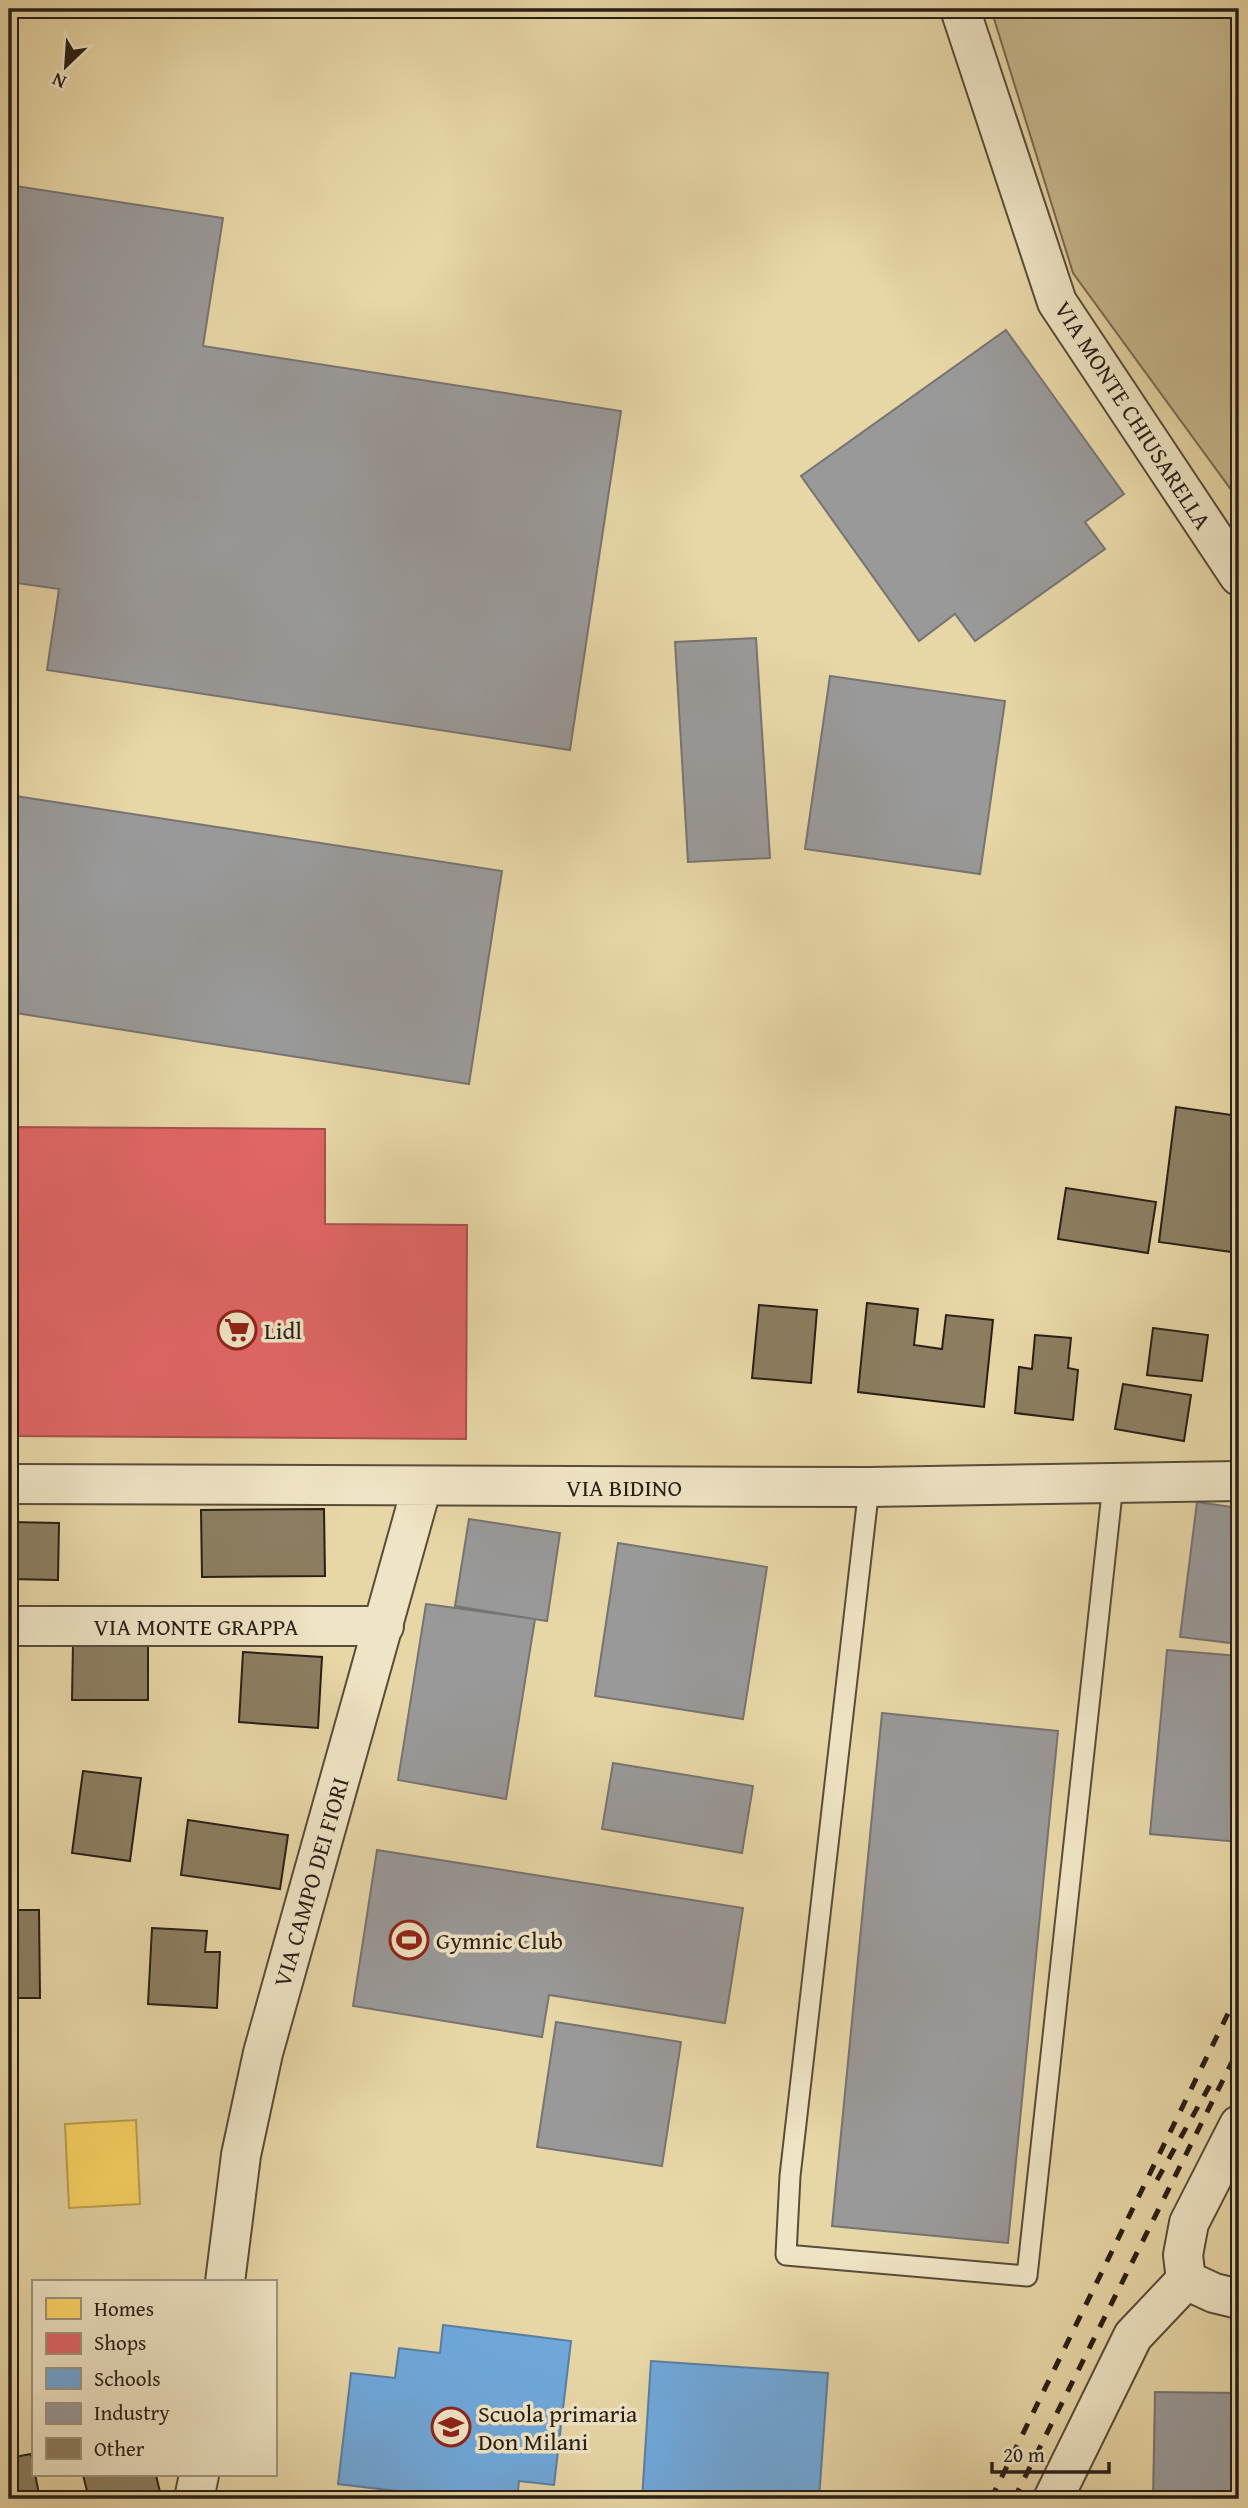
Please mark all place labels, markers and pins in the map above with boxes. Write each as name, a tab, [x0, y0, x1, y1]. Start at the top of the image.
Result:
supermarket icon: Lidl	[216, 1309, 258, 1351]
place label: Lidl	[264, 1313, 302, 1348]
sports icon: Gymnic Club	[388, 1919, 430, 1961]
place label: Gymnic Club	[436, 1923, 563, 1958]
place label: Scuola primaria Don Milani	[478, 2396, 638, 2459]
school or university icon: Scuola primaria Don Milani	[430, 2406, 472, 2448]

